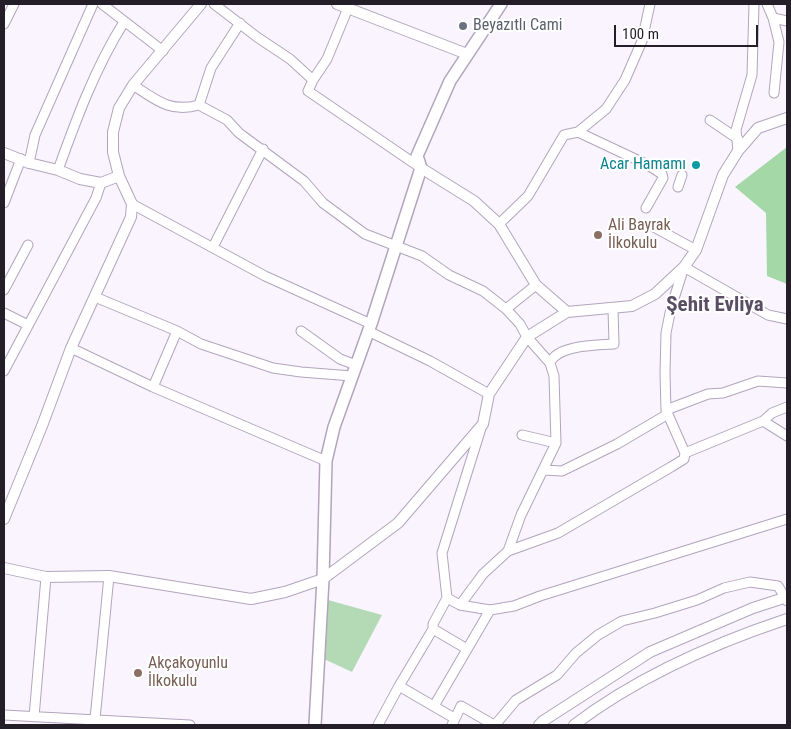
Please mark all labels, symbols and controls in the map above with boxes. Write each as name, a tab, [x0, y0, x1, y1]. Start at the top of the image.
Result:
scale bar	[616, 15, 760, 47]
place label: Beyazıtlı Cami	[473, 16, 562, 36]
marker: Beyazıtlı Cami	[457, 20, 469, 32]
text: 100 m	[622, 25, 659, 43]
place label: Acar Hamamı	[600, 155, 686, 175]
marker: Acar Hamamı	[690, 159, 702, 171]
place label: Ali Bayrak İlkokulu	[608, 216, 671, 254]
marker: Ali Bayrak İlkokulu	[592, 229, 604, 241]
district label: Şehit Evliya	[666, 293, 764, 319]
place label: Akçakoyunlu İlkokulu	[148, 654, 228, 692]
marker: Akçakoyunlu İlkokulu	[132, 667, 144, 679]

